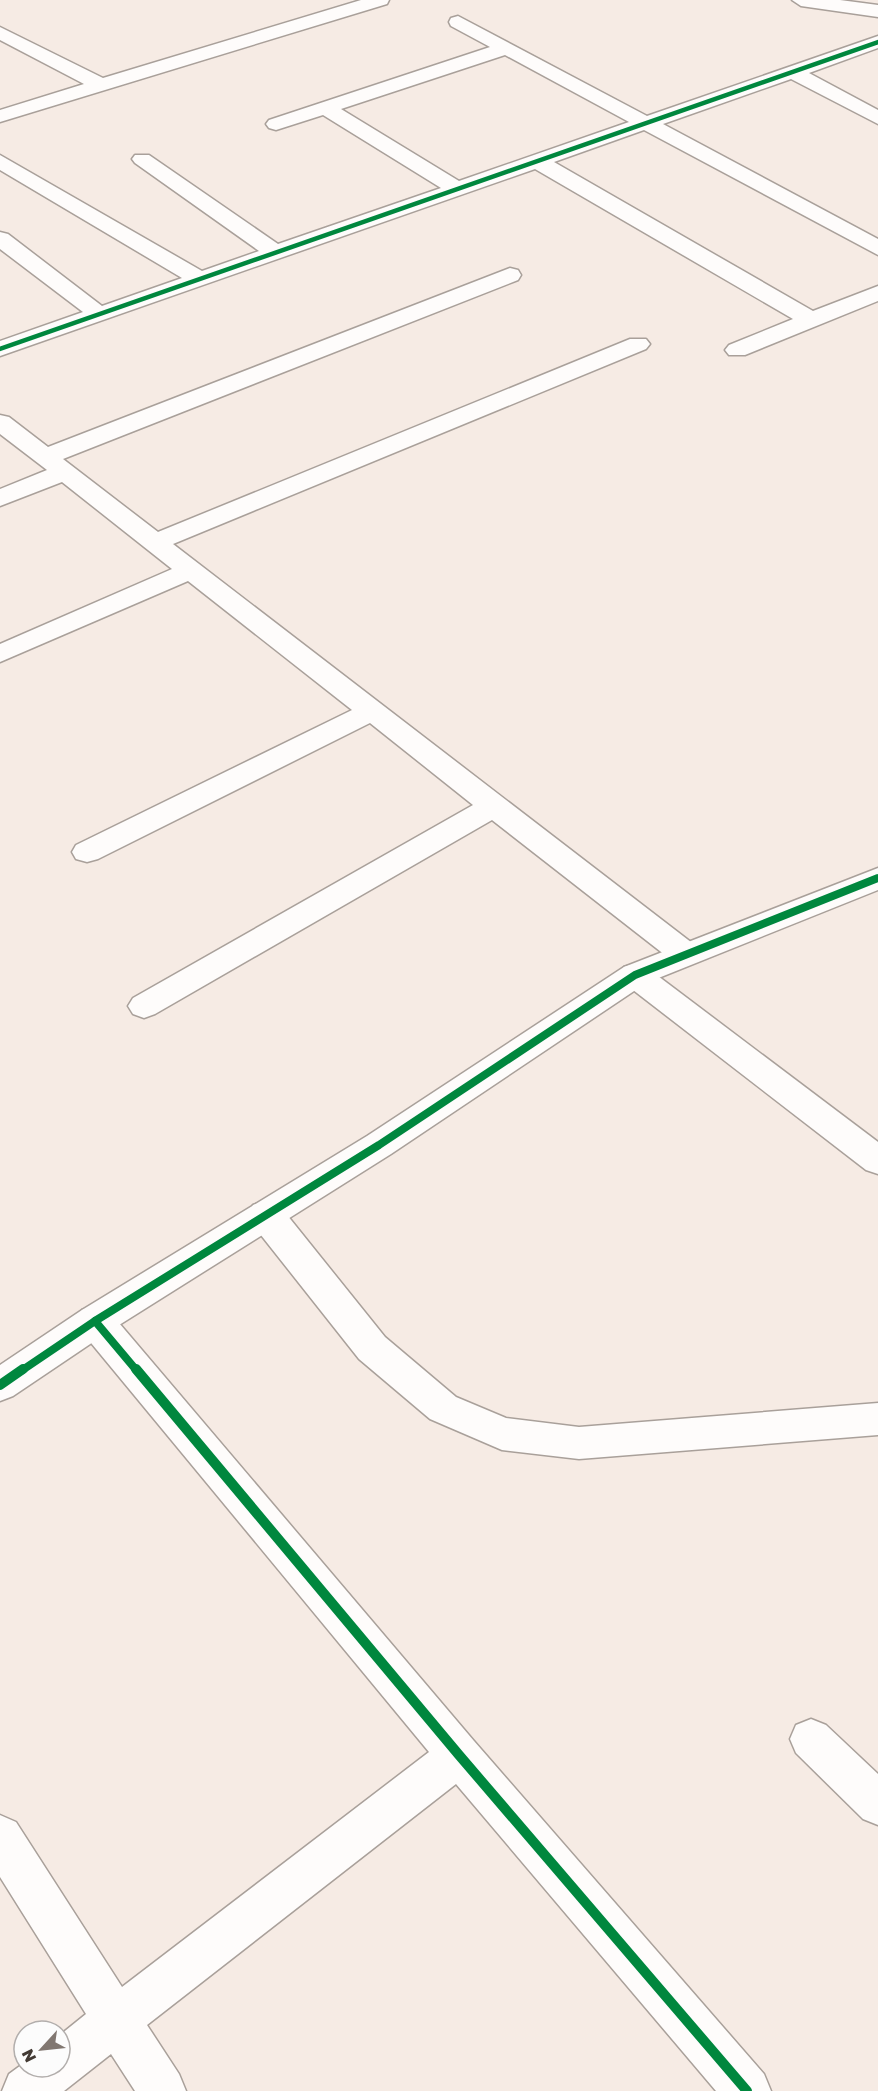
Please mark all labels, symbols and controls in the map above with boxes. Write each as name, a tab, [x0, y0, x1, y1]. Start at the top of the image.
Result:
north arrow	[12, 2019, 72, 2079]
text: N	[17, 2046, 40, 2066]

